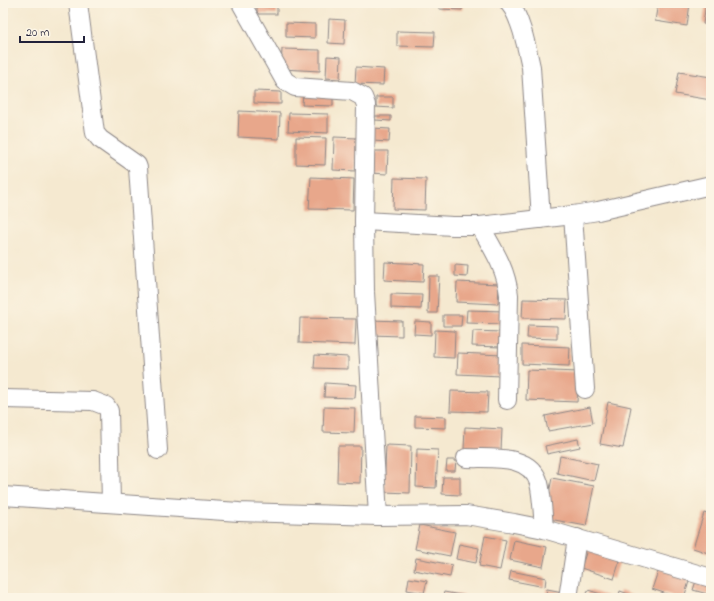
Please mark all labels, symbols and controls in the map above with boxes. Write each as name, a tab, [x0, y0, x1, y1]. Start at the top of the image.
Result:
scale bar	[20, 18, 84, 44]
text: 20 m	[26, 24, 49, 42]

